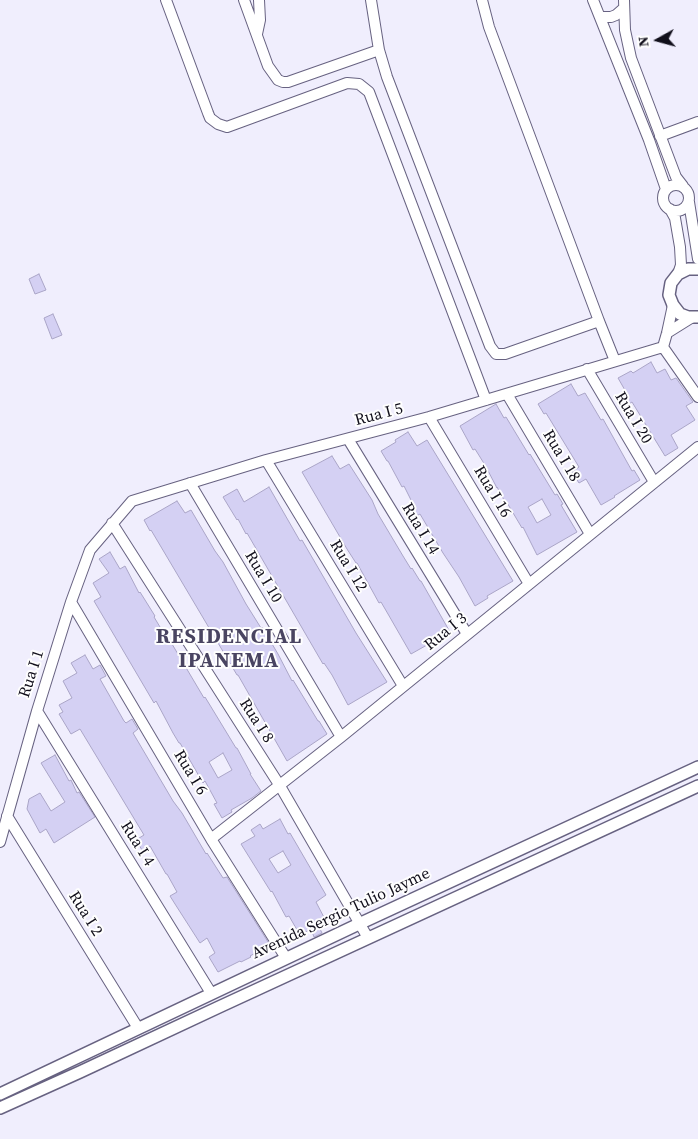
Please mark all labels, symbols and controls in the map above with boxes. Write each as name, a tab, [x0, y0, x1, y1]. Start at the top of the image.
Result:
north arrow	[633, 15, 683, 65]
text: N	[633, 36, 654, 48]
street label: Rua I 20	[610, 389, 656, 447]
street label: Rua I 5	[353, 399, 405, 431]
street label: Rua I 18	[538, 427, 584, 485]
street label: Rua I 16	[469, 463, 515, 521]
street label: Rua I 14	[397, 500, 443, 558]
street label: Rua I 12	[325, 537, 371, 595]
street label: Rua I 10	[240, 548, 286, 606]
street label: Rua I 3	[421, 609, 471, 655]
district label: RESIDENCIAL IPANEMA	[154, 625, 304, 675]
street label: Rua I 1	[15, 648, 49, 700]
street label: Rua I 8	[235, 695, 277, 747]
street label: Rua I 6	[169, 747, 211, 799]
street label: Rua I 4	[116, 818, 158, 870]
street label: Avenida Sergio Tulio Jayme	[249, 864, 433, 964]
street label: Rua I 2	[64, 888, 106, 940]

